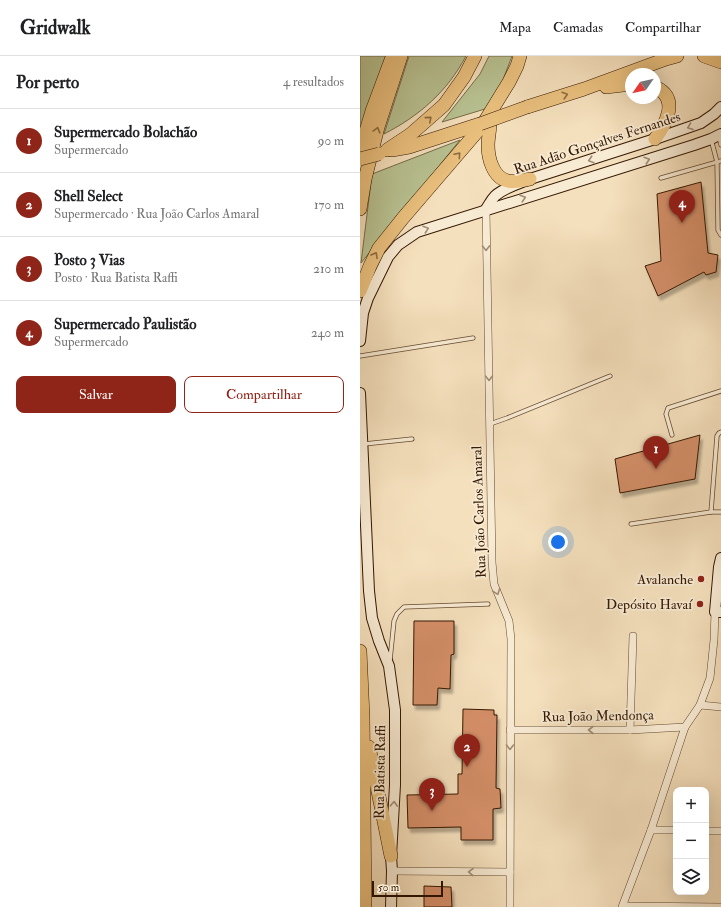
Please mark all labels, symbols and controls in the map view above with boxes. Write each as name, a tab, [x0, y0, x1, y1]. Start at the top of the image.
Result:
text: Gridwalk	[20, 16, 91, 40]
text: Mapa	[499, 19, 531, 36]
text: Camadas	[553, 19, 603, 36]
text: Compartilhar	[625, 19, 701, 36]
north arrow	[625, 68, 661, 104]
text: Por perto	[16, 72, 79, 93]
text: 4 resultados	[283, 74, 344, 90]
one-way arrow	[561, 91, 568, 100]
street label: Rua Adão Gonçalves Fernandes	[511, 108, 683, 178]
one-way arrow	[425, 116, 432, 123]
one-way arrow	[687, 122, 694, 131]
text: Supermercado Bolachão	[54, 123, 197, 142]
one-way arrow	[372, 127, 381, 134]
text: 1	[27, 133, 31, 149]
text: 90 m	[318, 133, 344, 149]
text: Supermercado	[54, 142, 128, 158]
one-way arrow	[453, 152, 460, 159]
one-way arrow	[588, 155, 595, 164]
one-way arrow	[643, 156, 650, 164]
text: Shell Select	[54, 187, 123, 206]
pin: 4	[669, 190, 695, 223]
one-way arrow	[519, 194, 526, 203]
text: 2	[26, 197, 32, 213]
text: 170 m	[314, 197, 344, 213]
text: Supermercado · Rua João Carlos Amaral	[54, 206, 259, 222]
one-way arrow	[422, 225, 429, 233]
one-way arrow	[482, 245, 491, 251]
text: Posto 3 Vias	[54, 251, 125, 270]
one-way arrow	[371, 252, 378, 259]
text: 3	[27, 261, 32, 277]
text: 210 m	[313, 261, 344, 277]
text: Posto · Rua Batista Raffi	[54, 270, 178, 286]
text: Supermercado Paulistão	[54, 315, 196, 334]
text: 4	[25, 325, 33, 341]
text: 240 m	[311, 325, 344, 341]
text: Supermercado	[54, 334, 128, 350]
one-way arrow	[485, 375, 493, 381]
button: Salvar	[16, 376, 176, 413]
button: Compartilhar	[184, 376, 344, 413]
pin: 1	[643, 436, 669, 469]
street label: Rua João Carlos Amaral	[468, 445, 490, 579]
your location	[548, 532, 568, 552]
place label: Avalanche	[636, 571, 693, 588]
marker: Avalanche	[696, 574, 706, 584]
one-way arrow	[493, 588, 501, 595]
place label: Depósito Havaí	[606, 596, 693, 614]
marker: Depósito Havaí	[695, 599, 705, 609]
street label: Rua João Mendonça	[542, 707, 654, 725]
street label: Rua Batista Raffi	[371, 725, 389, 819]
one-way arrow	[588, 726, 594, 734]
pin: 2	[454, 734, 480, 767]
one-way arrow	[506, 744, 514, 750]
pin: 3	[419, 778, 445, 811]
map controls	[673, 787, 709, 895]
button: +	[673, 787, 709, 823]
one-way arrow	[389, 801, 398, 807]
button: −	[673, 823, 709, 859]
button: layers	[673, 859, 709, 895]
one-way arrow	[468, 868, 474, 876]
scale bar	[372, 879, 443, 898]
text: 50 m	[378, 881, 399, 894]

